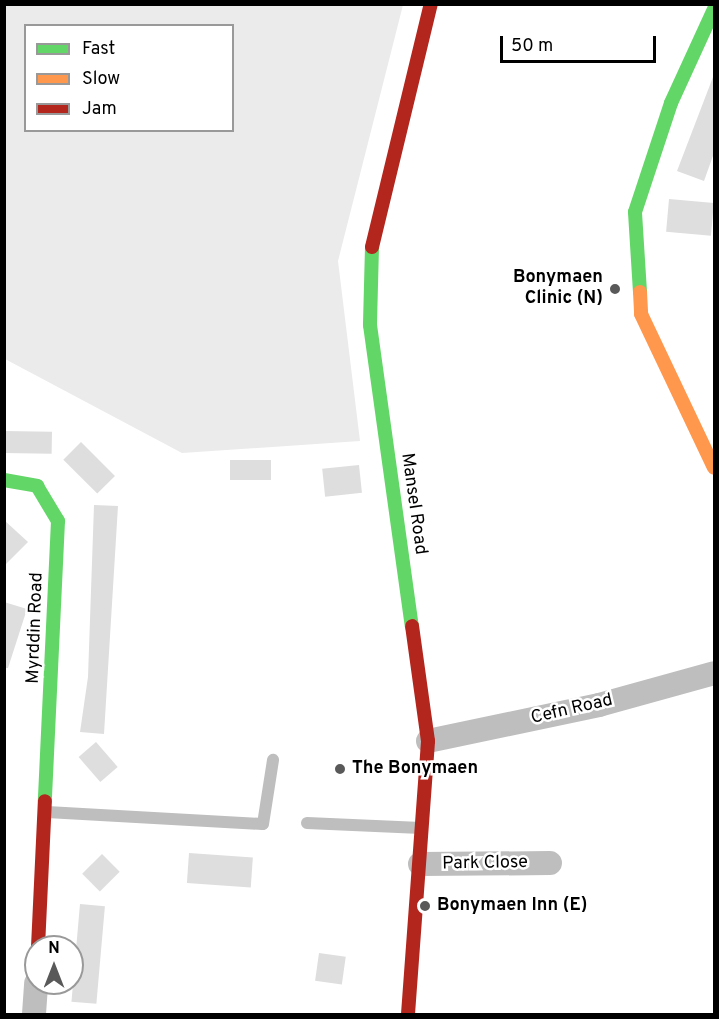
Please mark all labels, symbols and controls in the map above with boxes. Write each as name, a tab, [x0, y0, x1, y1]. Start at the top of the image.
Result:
legend	[24, 24, 234, 132]
scale bar	[503, 24, 659, 62]
text: 50 m	[511, 35, 553, 58]
text: Fast	[82, 38, 115, 61]
text: Slow	[82, 68, 120, 91]
text: Jam	[82, 98, 117, 121]
place label: Bonymaen Clinic (N)	[513, 268, 603, 310]
marker: Bonymaen Clinic (N)	[608, 282, 622, 296]
street label: Mansel Road	[395, 452, 431, 556]
street label: Myrddin Road	[23, 572, 49, 684]
street label: Cefn Road	[529, 690, 615, 730]
place label: The Bonymaen	[352, 758, 478, 780]
marker: The Bonymaen	[333, 762, 347, 776]
street label: Park Close	[442, 852, 528, 876]
place label: Bonymaen Inn (E)	[437, 895, 587, 917]
marker: Bonymaen Inn (E)	[418, 899, 432, 913]
north arrow	[24, 935, 84, 995]
text: N	[48, 939, 60, 959]

